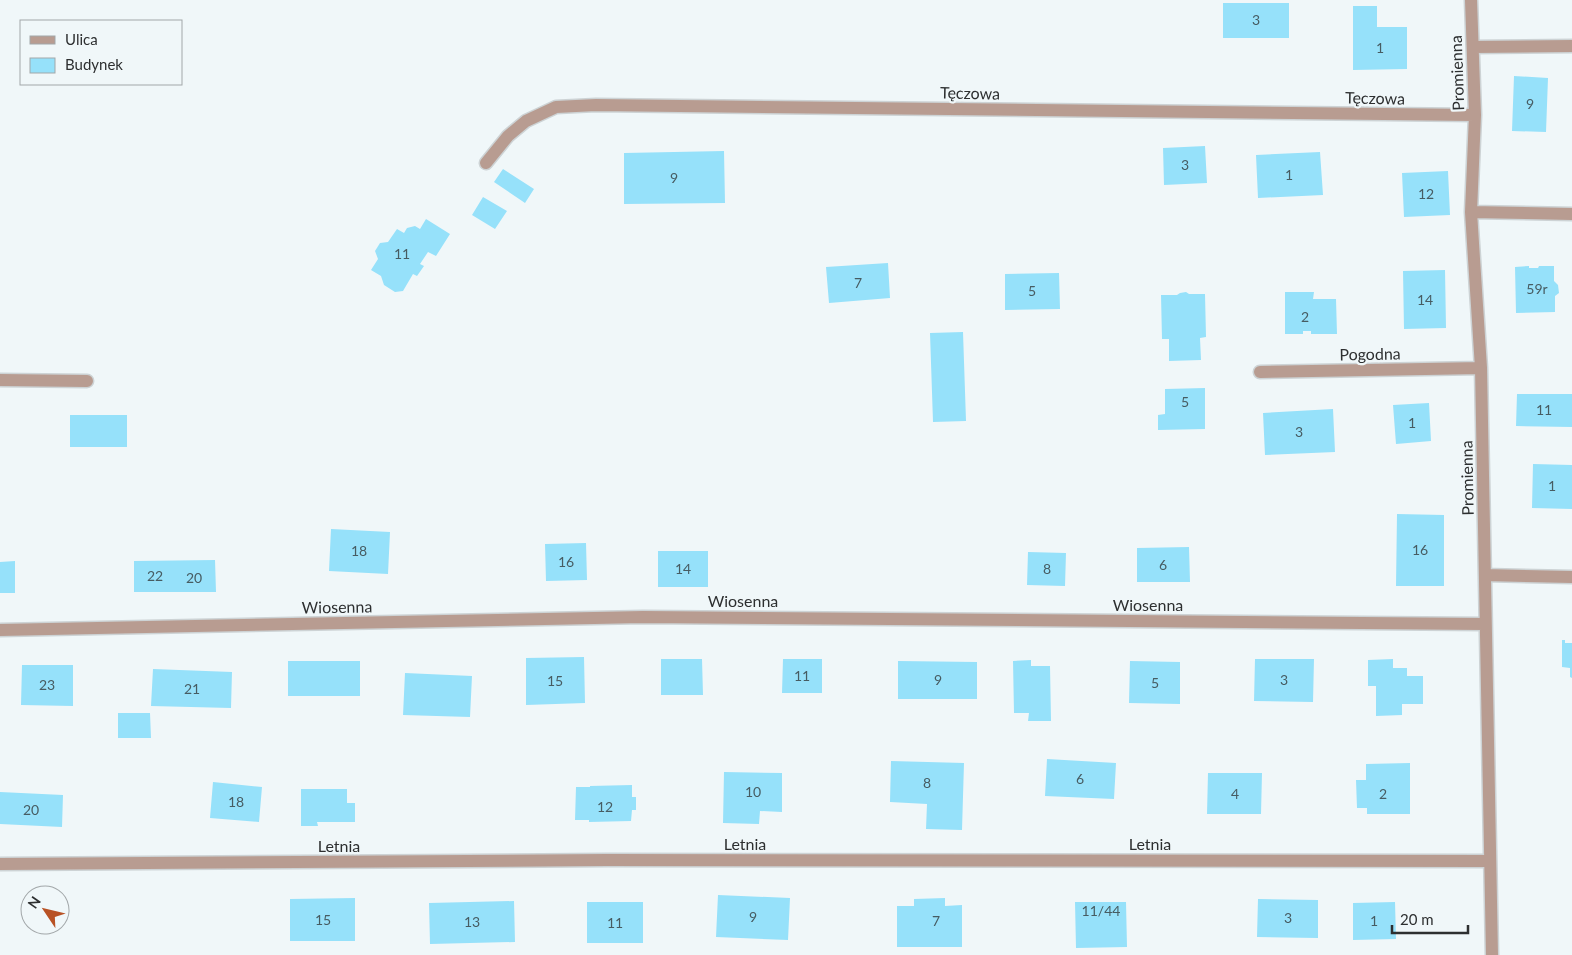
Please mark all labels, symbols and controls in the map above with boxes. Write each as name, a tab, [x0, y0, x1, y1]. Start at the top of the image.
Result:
house number: 3	[1252, 11, 1260, 28]
legend	[20, 20, 182, 85]
text: Ulica	[65, 30, 98, 48]
street label: Promienna	[1446, 35, 1467, 111]
house number: 1	[1376, 39, 1384, 56]
text: Budynek	[65, 55, 123, 73]
street label: Tęczowa	[940, 82, 1000, 103]
street label: Tęczowa	[1345, 87, 1405, 108]
house number: 9	[1526, 95, 1534, 112]
house number: 3	[1181, 156, 1189, 173]
house number: 1	[1285, 166, 1293, 183]
house number: 9	[670, 169, 678, 186]
house number: 12	[1418, 185, 1434, 202]
house number: 11	[394, 245, 410, 262]
house number: 7	[854, 274, 862, 291]
house number: 59r	[1526, 280, 1548, 297]
house number: 5	[1028, 282, 1036, 299]
house number: 14	[1417, 291, 1433, 308]
house number: 2	[1301, 308, 1309, 325]
street label: Pogodna	[1339, 343, 1401, 364]
house number: 5	[1181, 393, 1189, 410]
house number: 11	[1536, 401, 1552, 418]
house number: 1	[1408, 414, 1416, 431]
house number: 3	[1295, 423, 1303, 440]
street label: Promienna	[1456, 440, 1477, 516]
house number: 1	[1548, 477, 1556, 494]
house number: 16	[1412, 541, 1428, 558]
house number: 18	[351, 542, 367, 559]
house number: 16	[558, 553, 574, 570]
house number: 6	[1159, 556, 1167, 573]
house number: 14	[675, 560, 691, 577]
house number: 8	[1043, 560, 1051, 577]
house number: 22	[147, 567, 163, 584]
house number: 20	[186, 569, 202, 586]
street label: Wiosenna	[708, 591, 778, 610]
street label: Wiosenna	[1113, 595, 1183, 614]
street label: Wiosenna	[302, 596, 372, 617]
house number: 11	[794, 667, 810, 684]
house number: 9	[934, 671, 942, 688]
house number: 3	[1280, 671, 1288, 688]
house number: 15	[547, 672, 563, 689]
house number: 5	[1151, 674, 1159, 691]
house number: 23	[39, 676, 55, 693]
house number: 21	[184, 680, 200, 697]
house number: 6	[1076, 770, 1084, 787]
house number: 8	[923, 774, 931, 791]
house number: 10	[745, 783, 761, 800]
house number: 4	[1231, 785, 1239, 802]
house number: 2	[1379, 785, 1387, 802]
house number: 18	[228, 793, 244, 810]
house number: 12	[597, 798, 613, 815]
house number: 20	[23, 801, 39, 818]
street label: Letnia	[724, 834, 766, 853]
street label: Letnia	[1129, 834, 1171, 853]
street label: Letnia	[318, 836, 360, 855]
north arrow	[20, 885, 70, 935]
text: N	[24, 893, 44, 912]
house number: 11/44	[1082, 902, 1120, 919]
scale bar	[1392, 902, 1468, 934]
house number: 9	[749, 908, 757, 925]
house number: 3	[1284, 909, 1292, 926]
text: 20 m	[1400, 910, 1434, 928]
house number: 15	[315, 911, 331, 928]
house number: 7	[932, 912, 940, 929]
house number: 1	[1370, 912, 1378, 929]
house number: 13	[464, 913, 480, 930]
house number: 11	[607, 914, 623, 931]

